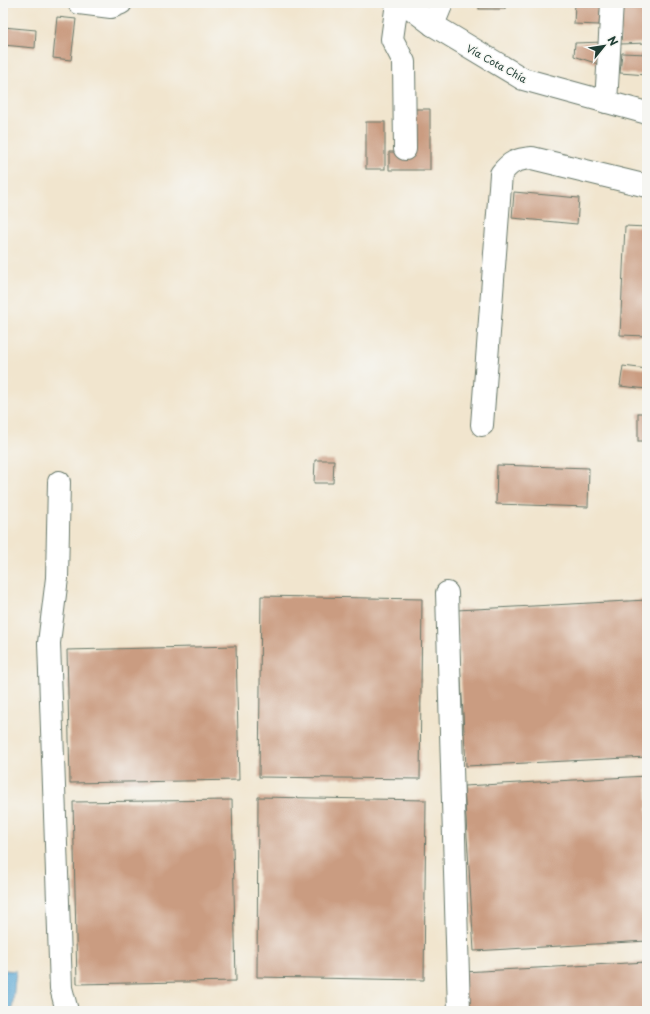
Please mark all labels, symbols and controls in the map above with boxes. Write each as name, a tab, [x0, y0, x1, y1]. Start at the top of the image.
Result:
north arrow	[584, 26, 624, 66]
text: N	[604, 33, 623, 49]
street label: Vía Cota Chía	[464, 40, 531, 86]

